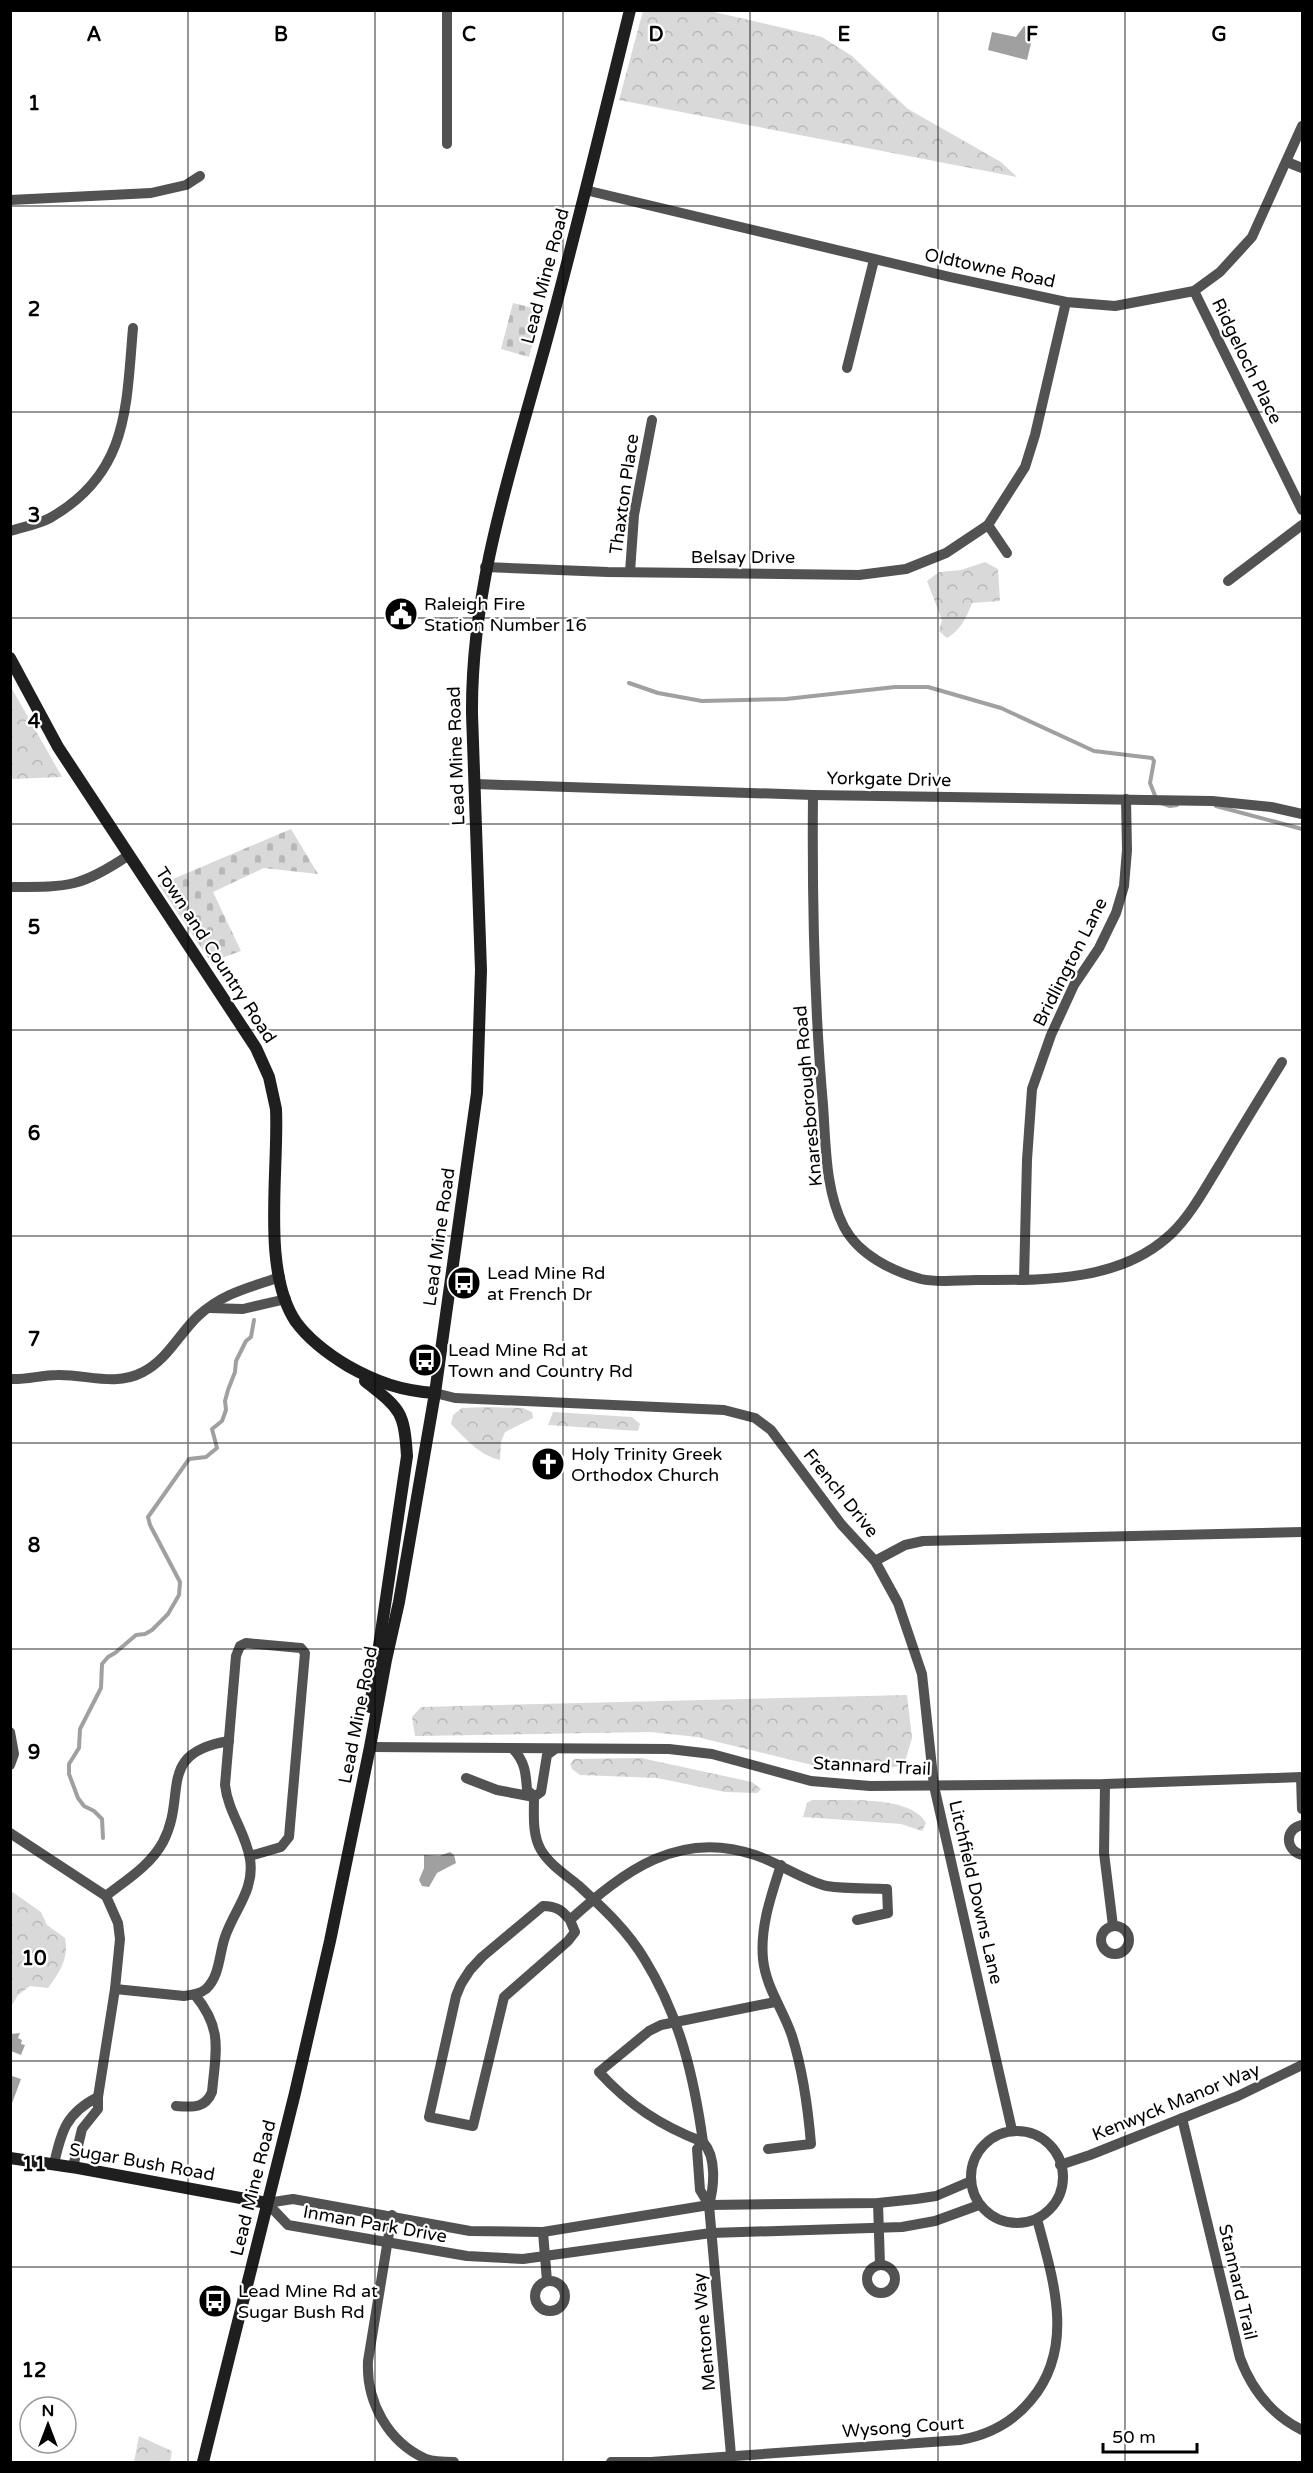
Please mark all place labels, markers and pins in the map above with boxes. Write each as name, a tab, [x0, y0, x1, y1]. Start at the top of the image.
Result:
place label: Raleigh Fire Station Number 16	[424, 593, 587, 636]
public building icon: Raleigh Fire Station Number 16	[383, 596, 419, 632]
place label: Lead Mine Rd at French Dr	[487, 1262, 605, 1305]
bus stop icon: Lead Mine Rd at French Dr	[446, 1265, 482, 1301]
place label: Lead Mine Rd at Town and Country Rd	[448, 1339, 633, 1382]
bus stop icon: Lead Mine Rd at Town and Country Rd	[407, 1342, 443, 1378]
place label: Holy Trinity Greek Orthodox Church	[571, 1443, 723, 1486]
church icon: Holy Trinity Greek Orthodox Church	[530, 1446, 566, 1482]
place label: Lead Mine Rd at Sugar Bush Rd	[238, 2280, 378, 2323]
bus stop icon: Lead Mine Rd at Sugar Bush Rd	[197, 2283, 233, 2319]

